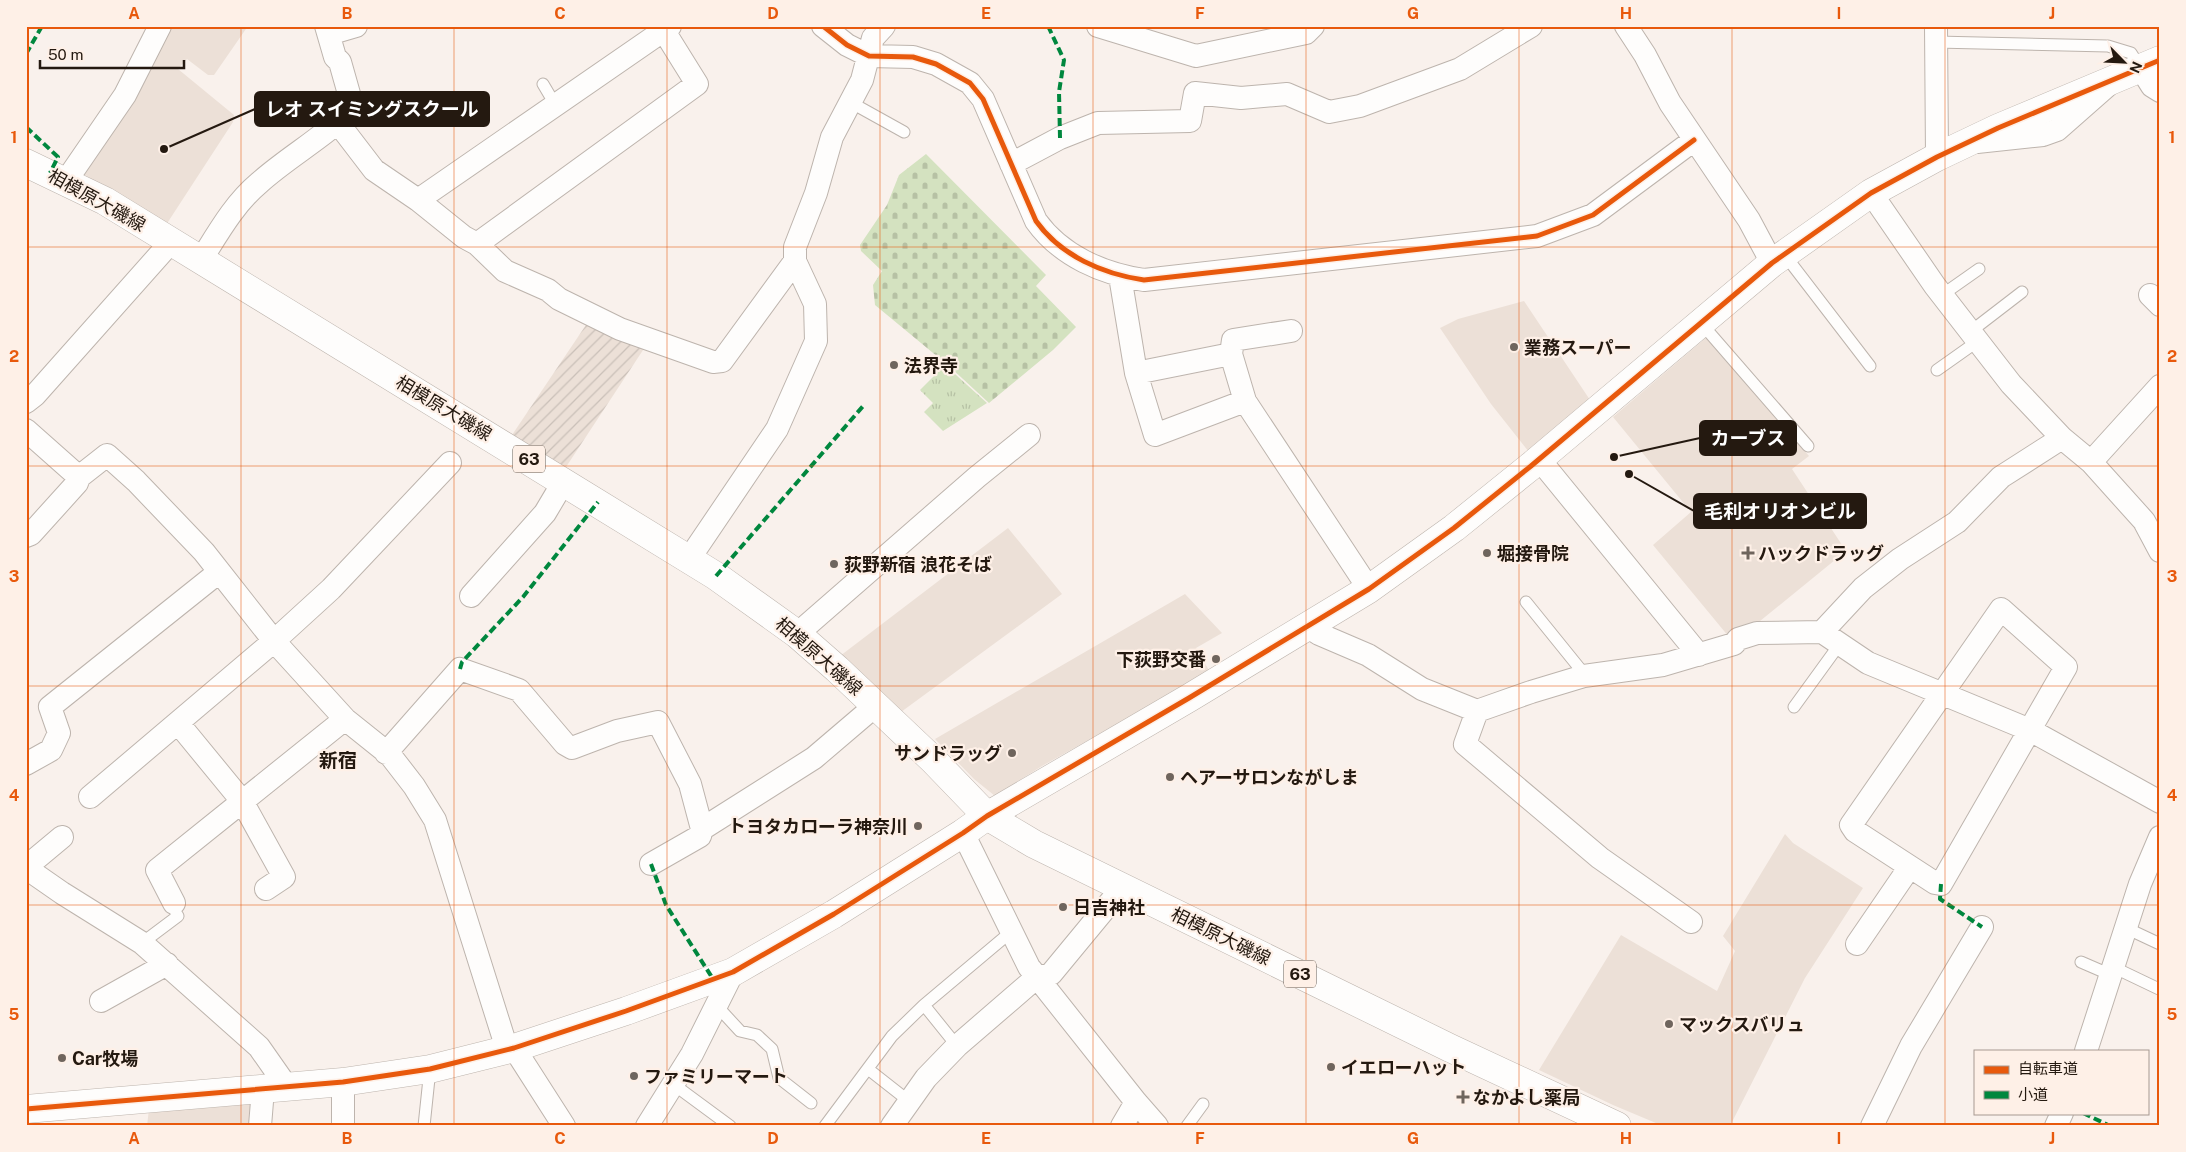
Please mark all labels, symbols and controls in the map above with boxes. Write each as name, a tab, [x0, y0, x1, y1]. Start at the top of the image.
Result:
text: A	[128, 4, 140, 23]
text: B	[342, 4, 353, 23]
text: C	[554, 4, 566, 23]
text: D	[767, 4, 779, 23]
text: E	[981, 4, 991, 23]
text: F	[1195, 4, 1205, 23]
text: G	[1407, 4, 1419, 23]
text: H	[1620, 4, 1632, 23]
text: I	[1837, 4, 1841, 23]
text: J	[2049, 4, 2055, 23]
scale bar	[40, 38, 184, 70]
north arrow	[2098, 38, 2148, 88]
text: 50 m	[48, 46, 83, 63]
text: N	[2126, 59, 2145, 76]
callout: レオ スイミングスクール	[255, 92, 489, 126]
text: レオ スイミングスクール	[265, 98, 479, 120]
text: 1	[11, 128, 17, 147]
text: 1	[2169, 128, 2175, 147]
street label: 相模原大磯線	[45, 165, 149, 235]
place label: 業務スーパー	[1524, 337, 1632, 358]
marker: 業務スーパー	[1508, 341, 1520, 353]
text: 2	[9, 347, 19, 366]
text: 2	[2167, 347, 2177, 366]
place label: 法界寺	[904, 355, 958, 376]
marker: 法界寺	[888, 359, 900, 371]
street label: 相模原大磯線	[392, 371, 496, 445]
callout: カーブス	[1700, 421, 1796, 455]
text: カーブス	[1711, 427, 1785, 449]
road number: 63	[513, 446, 545, 472]
callout: 毛利オリオンビル	[1694, 494, 1866, 528]
text: 毛利オリオンビル	[1704, 500, 1856, 522]
place label: 堀接骨院	[1497, 543, 1569, 564]
place label: ハックドラッグ	[1758, 543, 1884, 564]
marker: 堀接骨院	[1481, 547, 1493, 559]
marker: ハックドラッグ	[1742, 547, 1754, 559]
place label: 荻野新宿 浪花そば	[844, 554, 992, 575]
marker: 荻野新宿 浪花そば	[828, 558, 840, 570]
text: 3	[9, 567, 19, 586]
text: 3	[2167, 567, 2177, 586]
street label: 相模原大磯線	[771, 613, 867, 699]
place label: 下荻野交番	[1116, 649, 1206, 670]
marker: 下荻野交番	[1210, 653, 1222, 665]
place label: サンドラッグ	[894, 743, 1002, 764]
marker: サンドラッグ	[1006, 747, 1018, 759]
district label: 新宿	[319, 749, 357, 771]
place label: ヘアーサロンながしま	[1180, 767, 1359, 788]
marker: ヘアーサロンながしま	[1164, 771, 1176, 783]
text: 4	[9, 786, 20, 805]
text: 4	[2167, 786, 2178, 805]
place label: トヨタカローラ神奈川	[728, 816, 908, 837]
marker: トヨタカローラ神奈川	[912, 820, 924, 832]
place label: 日吉神社	[1073, 897, 1145, 918]
marker: 日吉神社	[1057, 901, 1069, 913]
street label: 相模原大磯線	[1168, 903, 1274, 969]
road number: 63	[1284, 961, 1316, 988]
text: 5	[9, 1005, 20, 1024]
text: 5	[2167, 1005, 2178, 1024]
place label: マックスバリュ	[1679, 1014, 1804, 1035]
marker: マックスバリュ	[1663, 1018, 1675, 1030]
place label: Car牧場	[72, 1048, 138, 1069]
legend	[1974, 1050, 2148, 1114]
marker: Car牧場	[56, 1052, 68, 1064]
place label: イエローハット	[1341, 1057, 1466, 1078]
text: 自転車道	[2018, 1060, 2078, 1077]
marker: イエローハット	[1325, 1061, 1337, 1073]
place label: ファミリーマート	[644, 1066, 788, 1087]
marker: ファミリーマート	[628, 1070, 640, 1082]
text: 小道	[2018, 1086, 2048, 1103]
place label: なかよし薬局	[1473, 1087, 1580, 1108]
marker: なかよし薬局	[1457, 1091, 1469, 1103]
text: A	[128, 1129, 140, 1148]
text: B	[342, 1129, 353, 1148]
text: C	[554, 1129, 566, 1148]
text: D	[767, 1129, 779, 1148]
text: E	[981, 1129, 991, 1148]
text: F	[1195, 1129, 1205, 1148]
text: G	[1407, 1129, 1419, 1148]
text: H	[1620, 1129, 1632, 1148]
text: I	[1837, 1129, 1841, 1148]
text: J	[2049, 1129, 2055, 1148]

